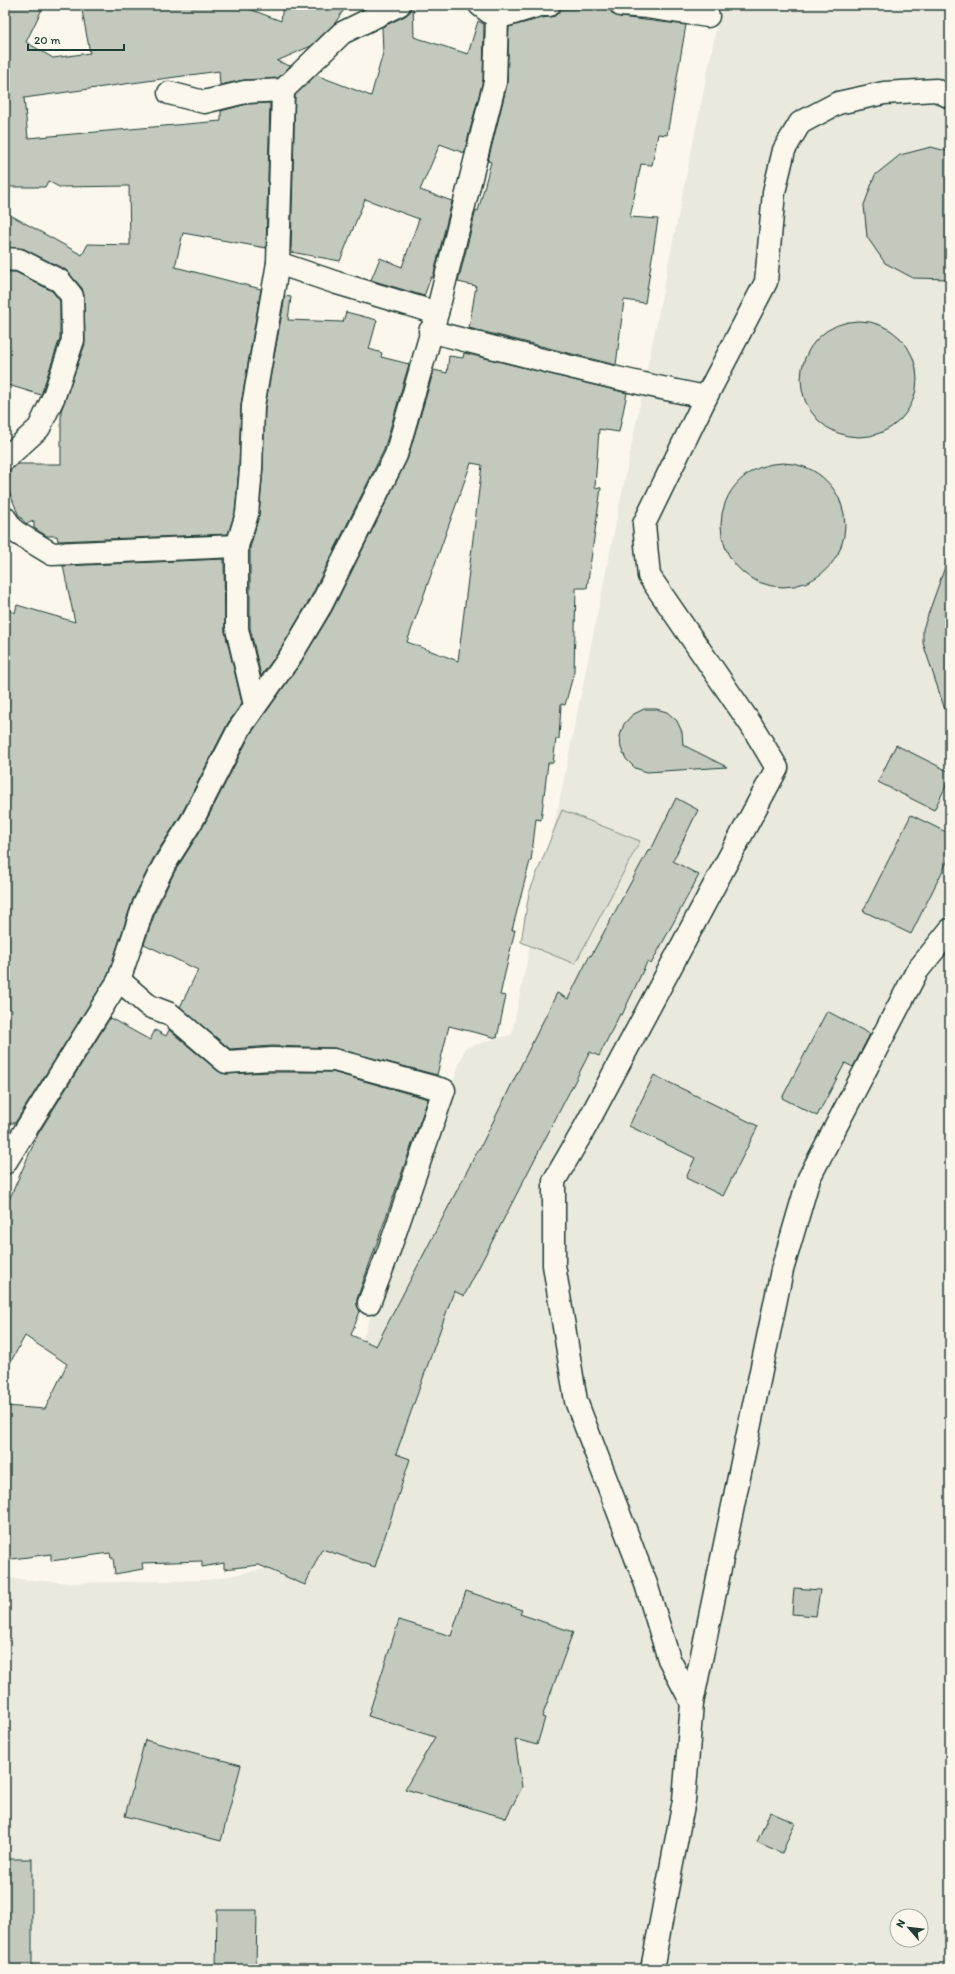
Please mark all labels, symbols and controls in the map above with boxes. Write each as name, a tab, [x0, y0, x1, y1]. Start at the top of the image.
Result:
scale bar	[28, 26, 124, 52]
text: 20 m	[34, 33, 61, 47]
north arrow	[889, 1908, 929, 1948]
text: N	[893, 1917, 908, 1930]

